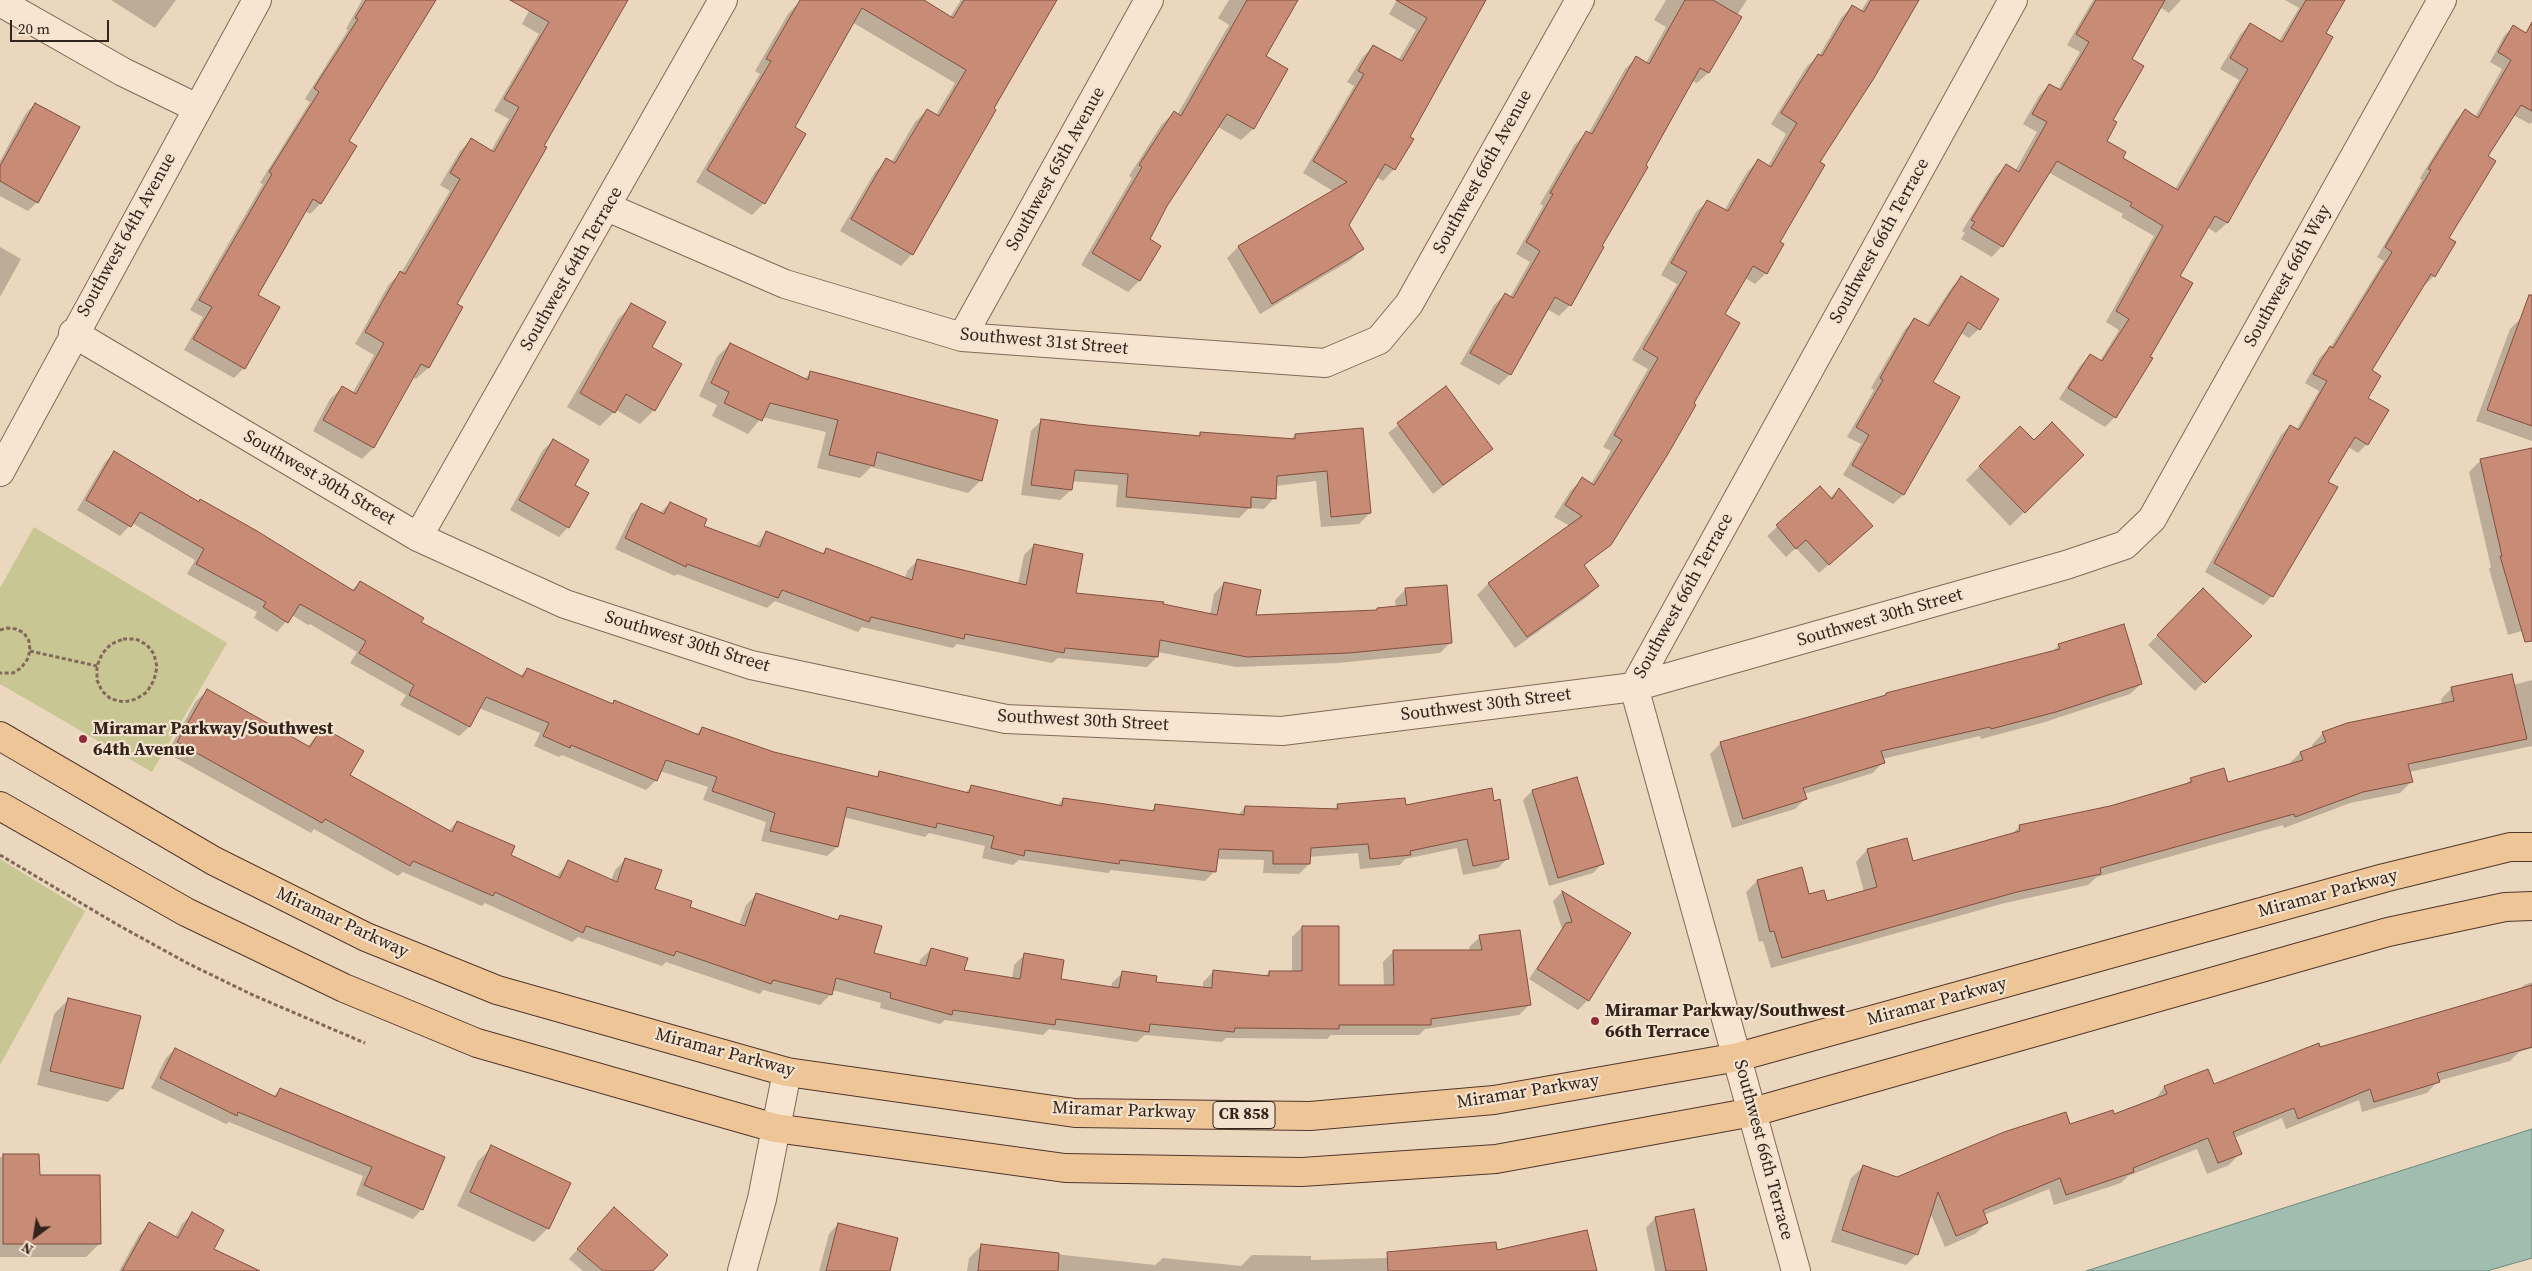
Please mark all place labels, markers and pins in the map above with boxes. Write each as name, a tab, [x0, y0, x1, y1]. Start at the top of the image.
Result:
place label: Miramar Parkway/Southwest 64th Avenue	[93, 718, 333, 761]
marker: Miramar Parkway/Southwest 64th Avenue	[77, 733, 89, 745]
place label: Miramar Parkway/Southwest 66th Terrace	[1605, 1000, 1845, 1042]
marker: Miramar Parkway/Southwest 66th Terrace	[1589, 1015, 1601, 1027]

